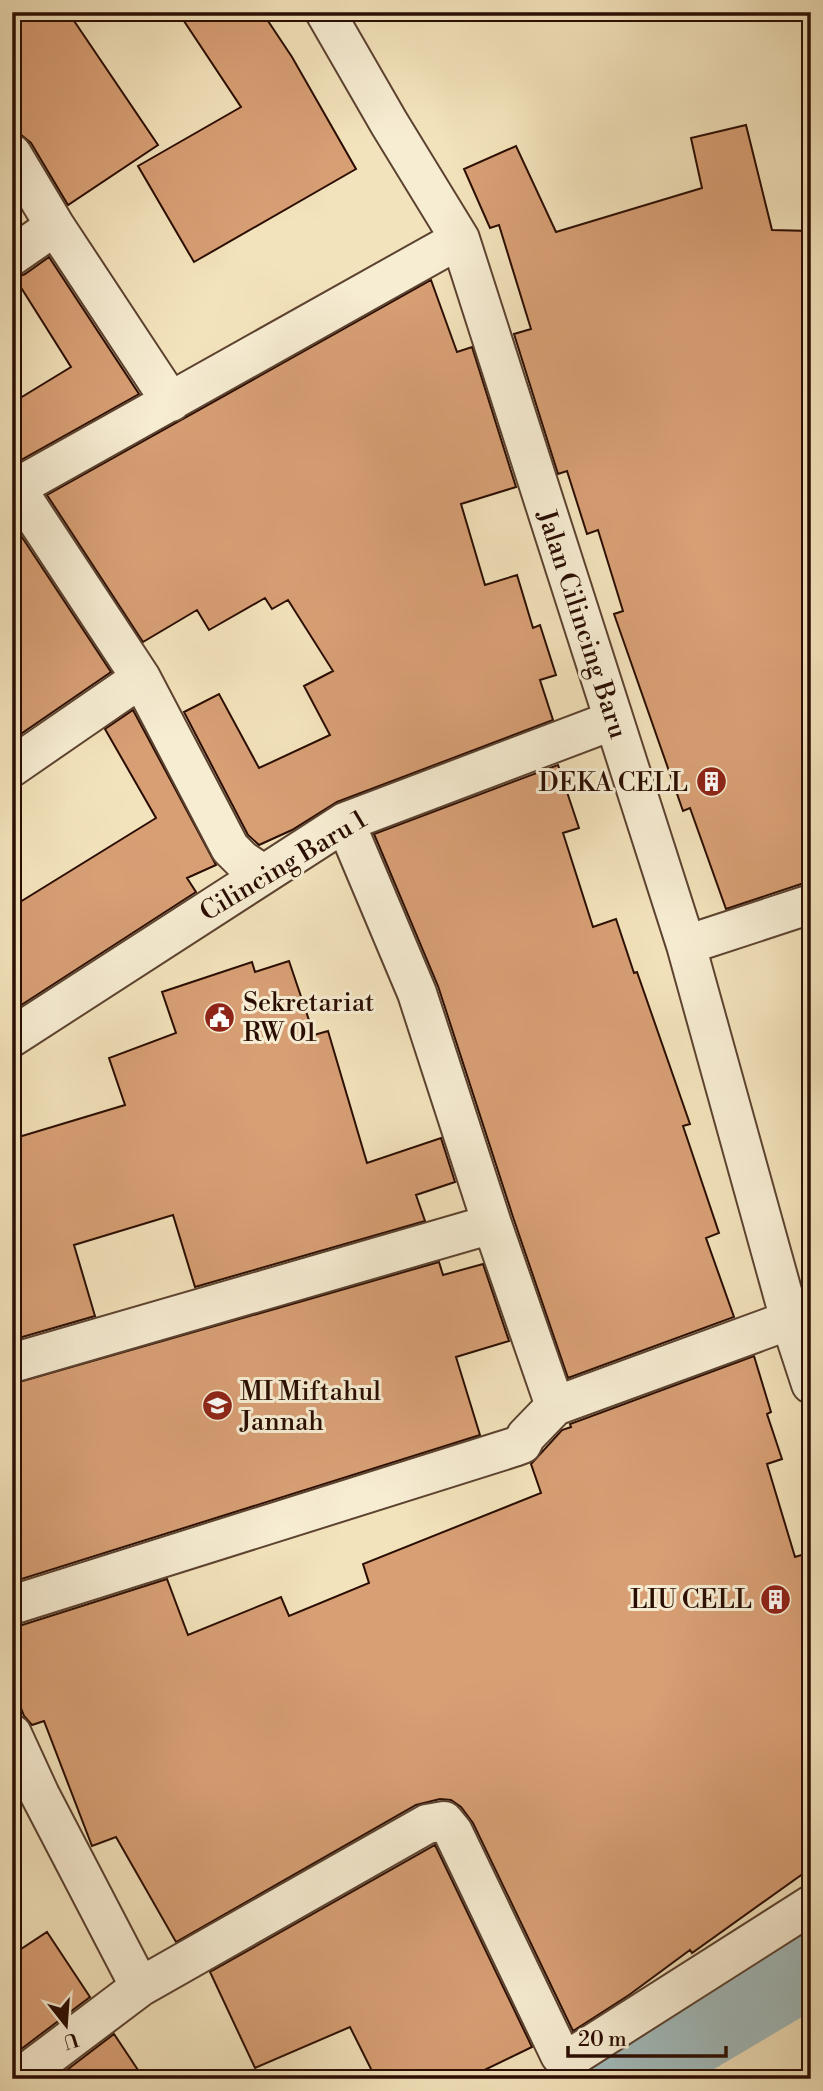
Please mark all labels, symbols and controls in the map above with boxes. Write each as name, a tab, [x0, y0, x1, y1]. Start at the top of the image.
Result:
street label: Jalan Cilincing Baru	[530, 505, 634, 743]
building icon: DEKA CELL	[694, 765, 728, 799]
place label: DEKA CELL	[538, 767, 688, 799]
street label: Cilincing Baru 1	[194, 803, 373, 928]
place label: Sekretariat RW 01	[243, 987, 374, 1049]
public building icon: Sekretariat RW 01	[203, 1000, 237, 1034]
place label: MI Miftahul Jannah	[239, 1376, 381, 1438]
school or university icon: MI Miftahul Jannah	[200, 1389, 234, 1423]
building icon: LIU CELL	[758, 1582, 792, 1616]
place label: LIU CELL	[630, 1584, 752, 1616]
north arrow	[32, 1990, 102, 2060]
scale bar	[568, 2014, 725, 2058]
text: U	[60, 2027, 81, 2054]
text: 20 m	[578, 2027, 627, 2053]

